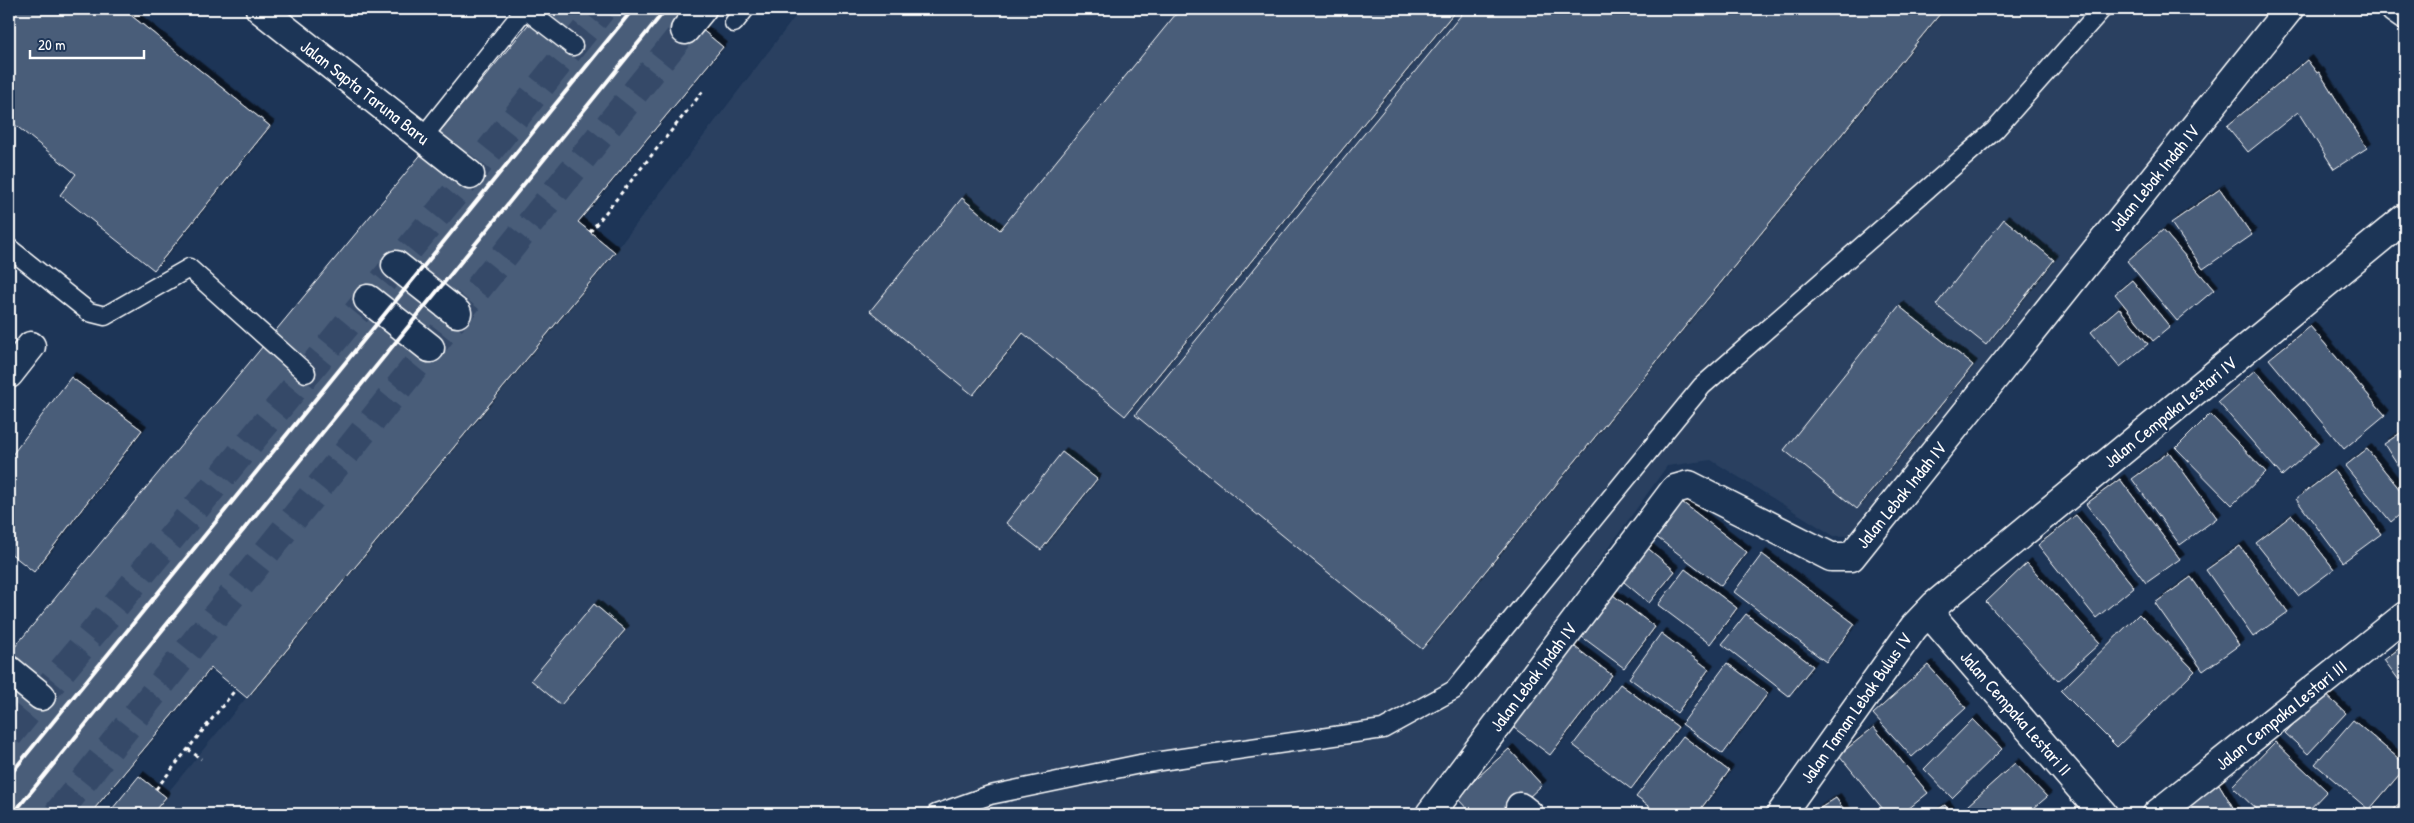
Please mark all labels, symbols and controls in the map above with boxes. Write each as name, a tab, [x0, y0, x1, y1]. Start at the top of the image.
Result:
scale bar	[30, 28, 144, 60]
text: 20 m	[38, 34, 65, 55]
street label: Jalan Sapta Taruna Baru	[295, 34, 435, 150]
street label: Jalan Lebak Indah IV	[2103, 119, 2205, 236]
street label: Jalan Cempaka Lestari IV	[2098, 350, 2242, 473]
street label: Jalan Lebak Indah IV	[1850, 436, 1952, 553]
street label: Jalan Lebak Indah IV	[1484, 617, 1583, 737]
street label: Jalan Taman Lebak Bulus IV	[1795, 627, 1918, 788]
street label: Jalan Cempaka Lestari II	[1955, 645, 2077, 781]
street label: Jalan Cempaka Lestari III	[2210, 654, 2352, 776]

